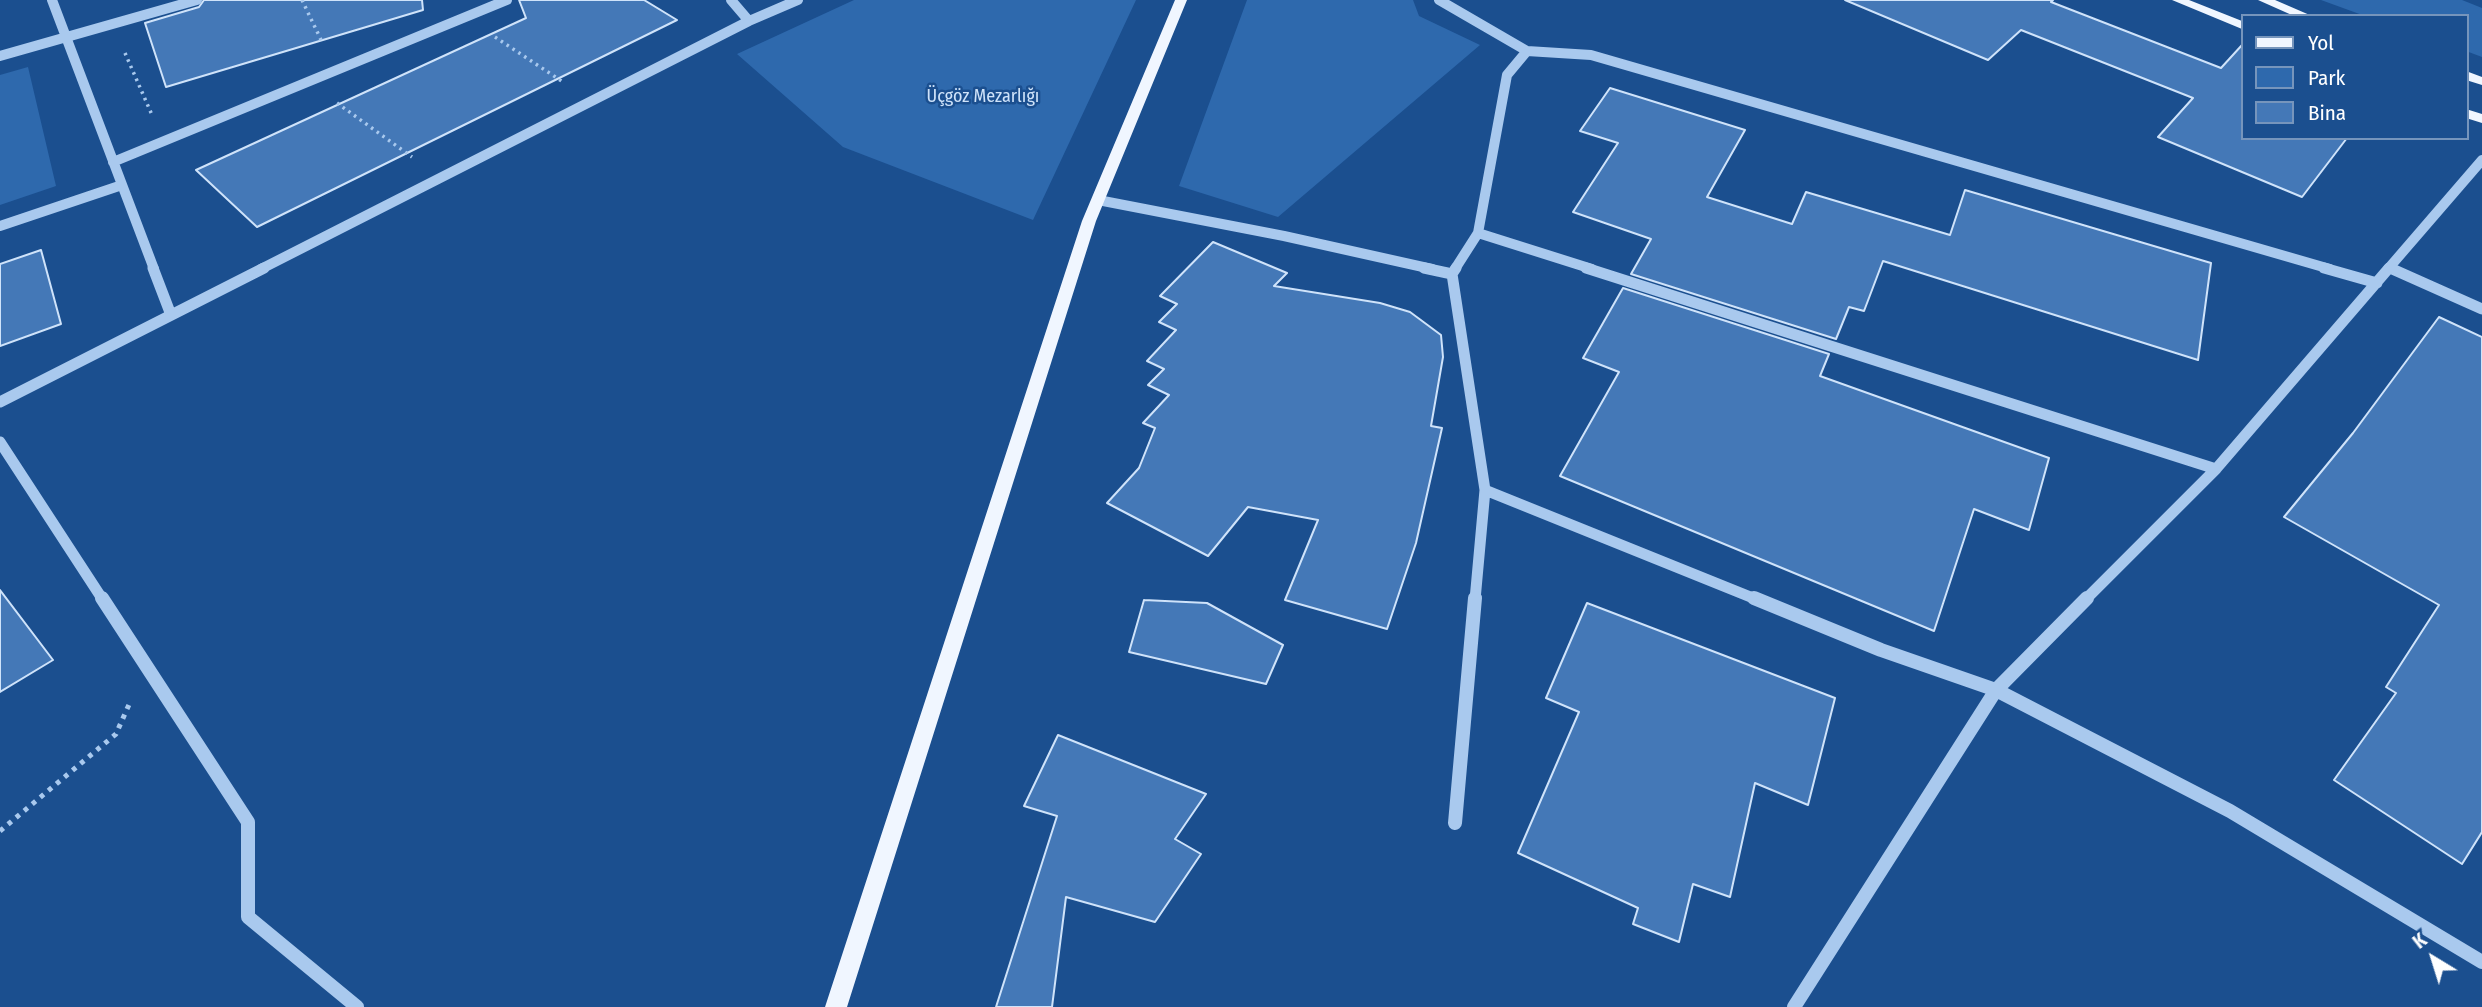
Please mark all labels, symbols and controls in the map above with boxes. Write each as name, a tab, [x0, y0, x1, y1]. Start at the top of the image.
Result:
legend	[2240, 14, 2468, 140]
text: Yol	[2308, 30, 2334, 56]
text: Park	[2308, 65, 2345, 91]
park label: Üçgöz Mezarlığı	[927, 86, 1039, 108]
text: Bina	[2308, 100, 2346, 126]
north arrow	[2398, 923, 2468, 993]
text: K	[2408, 929, 2431, 954]

